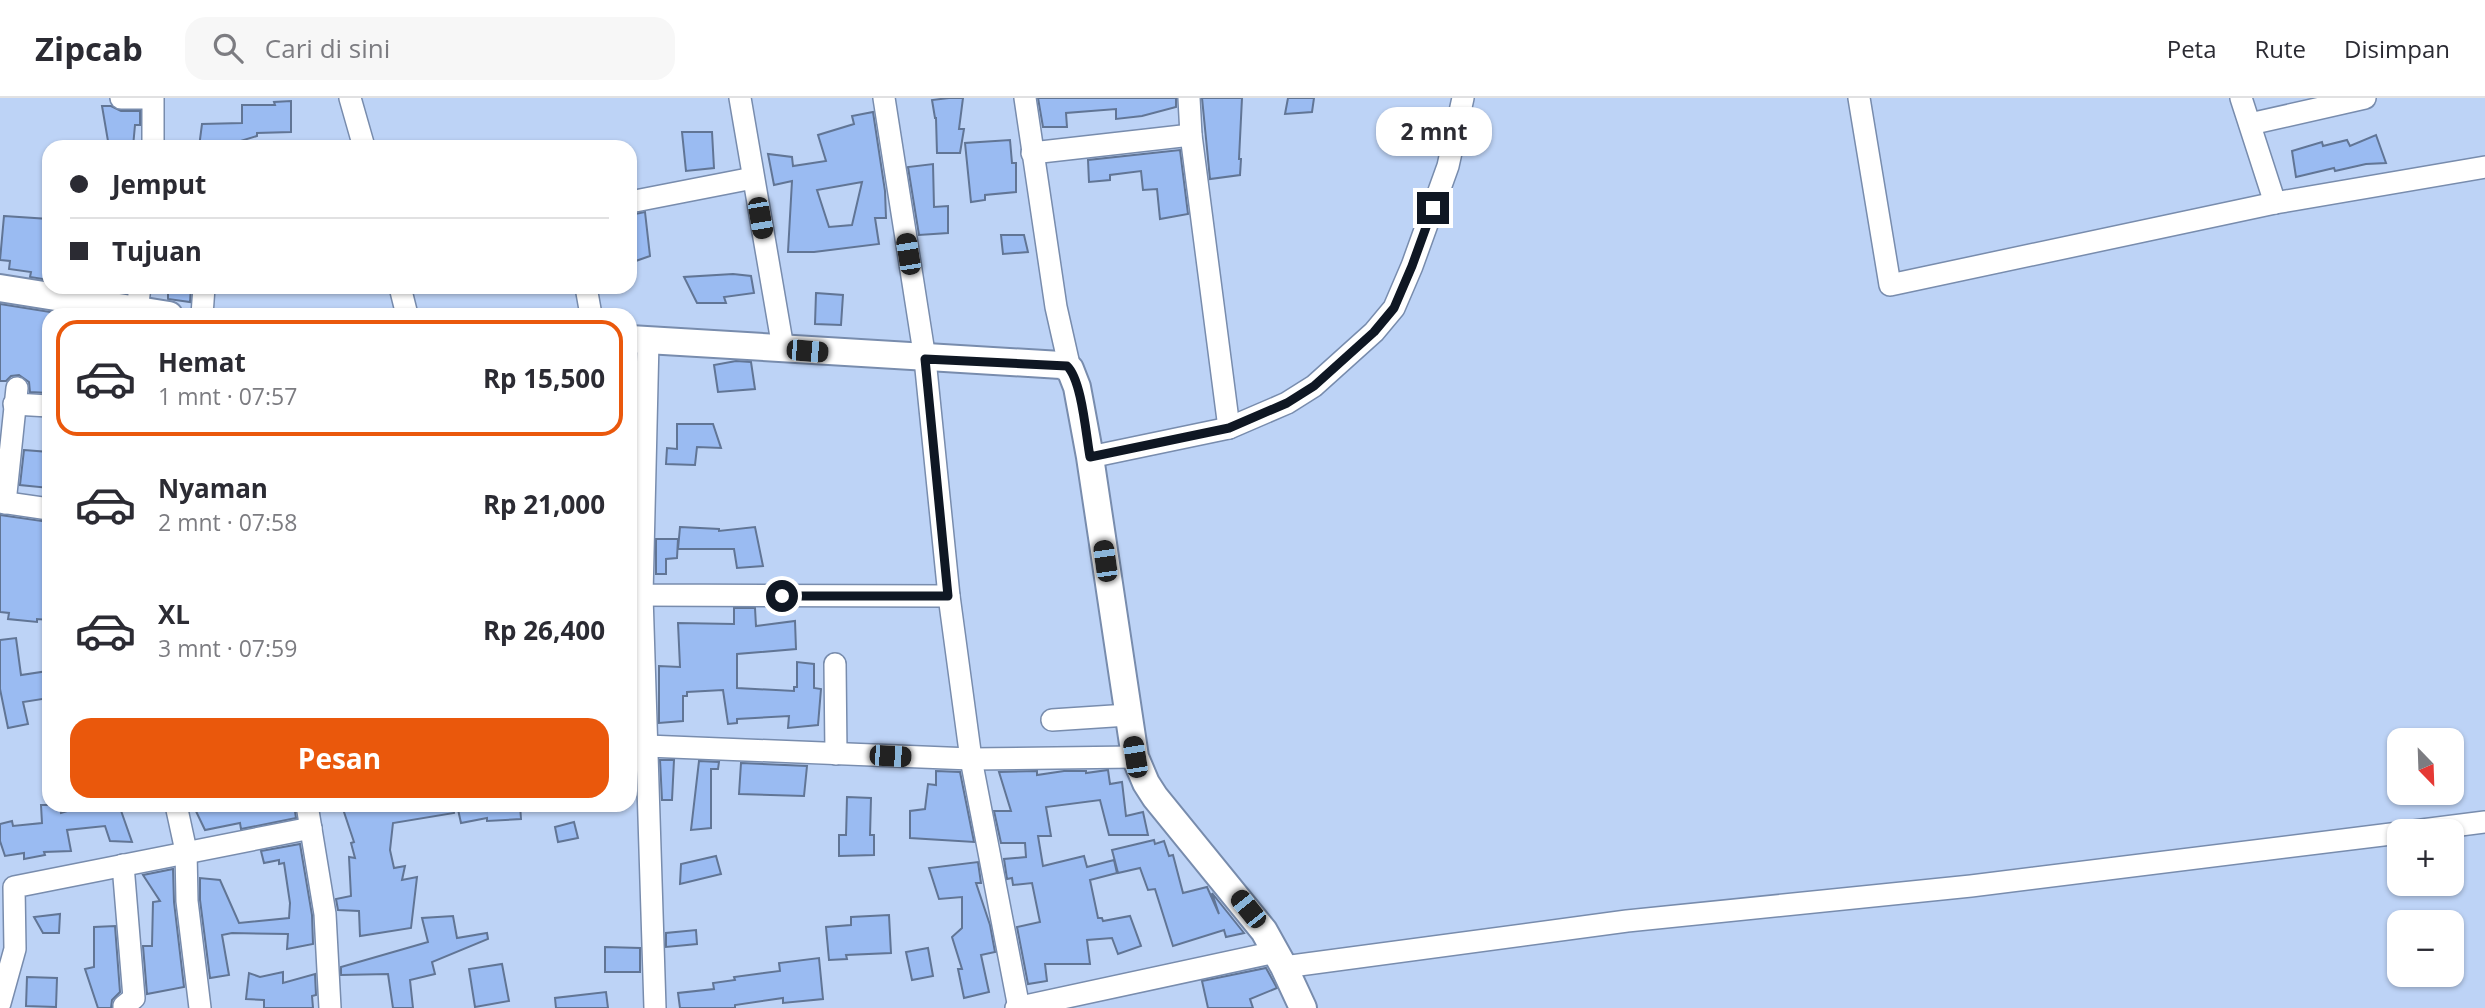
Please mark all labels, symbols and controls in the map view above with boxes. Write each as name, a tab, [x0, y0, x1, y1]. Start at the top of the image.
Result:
search box	[185, 17, 675, 80]
text: Zipcab	[35, 26, 143, 71]
icon: search	[209, 29, 247, 67]
text: Cari di sini	[265, 30, 390, 66]
text: Peta	[2167, 32, 2217, 65]
text: Rute	[2255, 32, 2306, 65]
text: Disimpan	[2344, 32, 2450, 65]
callout: 2 mnt	[1375, 106, 1491, 155]
text: 2 mnt	[1401, 115, 1467, 147]
text: Jemput	[112, 166, 206, 202]
route end	[1417, 192, 1449, 224]
car	[747, 195, 774, 241]
car	[895, 232, 922, 276]
text: Tujuan	[112, 233, 202, 269]
car	[786, 339, 829, 363]
text: Hemat	[158, 344, 246, 380]
icon: car	[74, 347, 137, 410]
text: Rp 15,500	[483, 360, 605, 396]
text: 1 mnt · 07:57	[158, 380, 297, 412]
text: Nyaman	[158, 470, 268, 506]
icon: car	[74, 473, 137, 536]
text: Rp 21,000	[483, 486, 605, 522]
text: 2 mnt · 07:58	[158, 506, 297, 538]
car	[1092, 539, 1119, 583]
route start	[766, 580, 798, 612]
text: XL	[158, 596, 190, 632]
icon: car	[74, 599, 137, 662]
text: Rp 26,400	[483, 612, 605, 648]
text: 3 mnt · 07:59	[158, 632, 297, 664]
button: Pesan	[70, 718, 609, 798]
north arrow	[2387, 728, 2464, 805]
map controls	[2387, 728, 2464, 987]
car	[1122, 735, 1149, 779]
car	[869, 744, 912, 768]
button: +	[2387, 819, 2464, 896]
car	[1227, 886, 1270, 932]
button: −	[2387, 910, 2464, 987]

